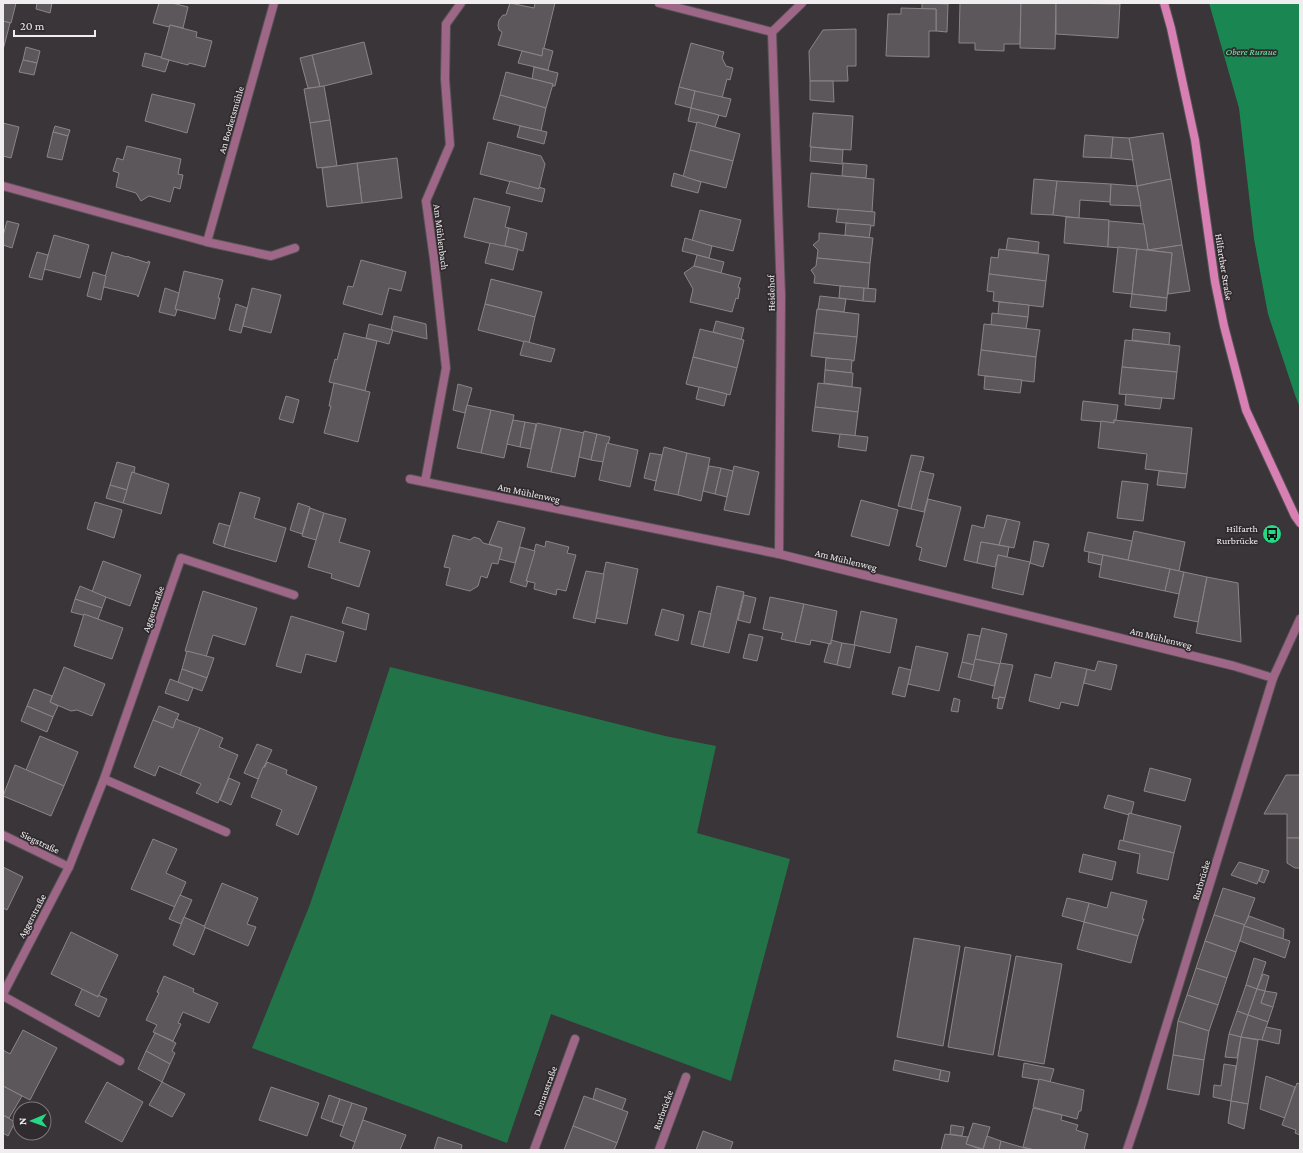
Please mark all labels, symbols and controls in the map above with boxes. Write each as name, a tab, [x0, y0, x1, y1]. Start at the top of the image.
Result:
scale bar	[14, 12, 95, 38]
text: 20 m	[20, 19, 45, 33]
park label: Obere Ruraue	[1225, 46, 1277, 57]
street label: An Bocketsmühle	[216, 85, 246, 155]
street label: Am Mühlenbach	[432, 203, 451, 271]
street label: Hilfarther Straße	[1213, 233, 1235, 302]
street label: Heidehof	[765, 274, 777, 311]
street label: Am Mühlenweg	[497, 481, 561, 505]
place label: Hilfarth Rurbrücke	[1217, 523, 1259, 546]
bus stop icon: Hilfarth Rurbrücke	[1261, 523, 1283, 545]
street label: Am Mühlenweg	[814, 547, 878, 573]
street label: Aggerstraße	[140, 584, 166, 634]
street label: Am Mühlenweg	[1129, 625, 1193, 651]
street label: Siegstraße	[19, 828, 62, 856]
street label: Rurbrücke	[1190, 858, 1212, 901]
street label: Aggerstraße	[16, 892, 48, 940]
street label: Donaustraße	[531, 1064, 559, 1117]
street label: Rurbrücke	[651, 1088, 675, 1131]
north arrow	[12, 1101, 52, 1141]
text: N	[16, 1117, 28, 1125]

